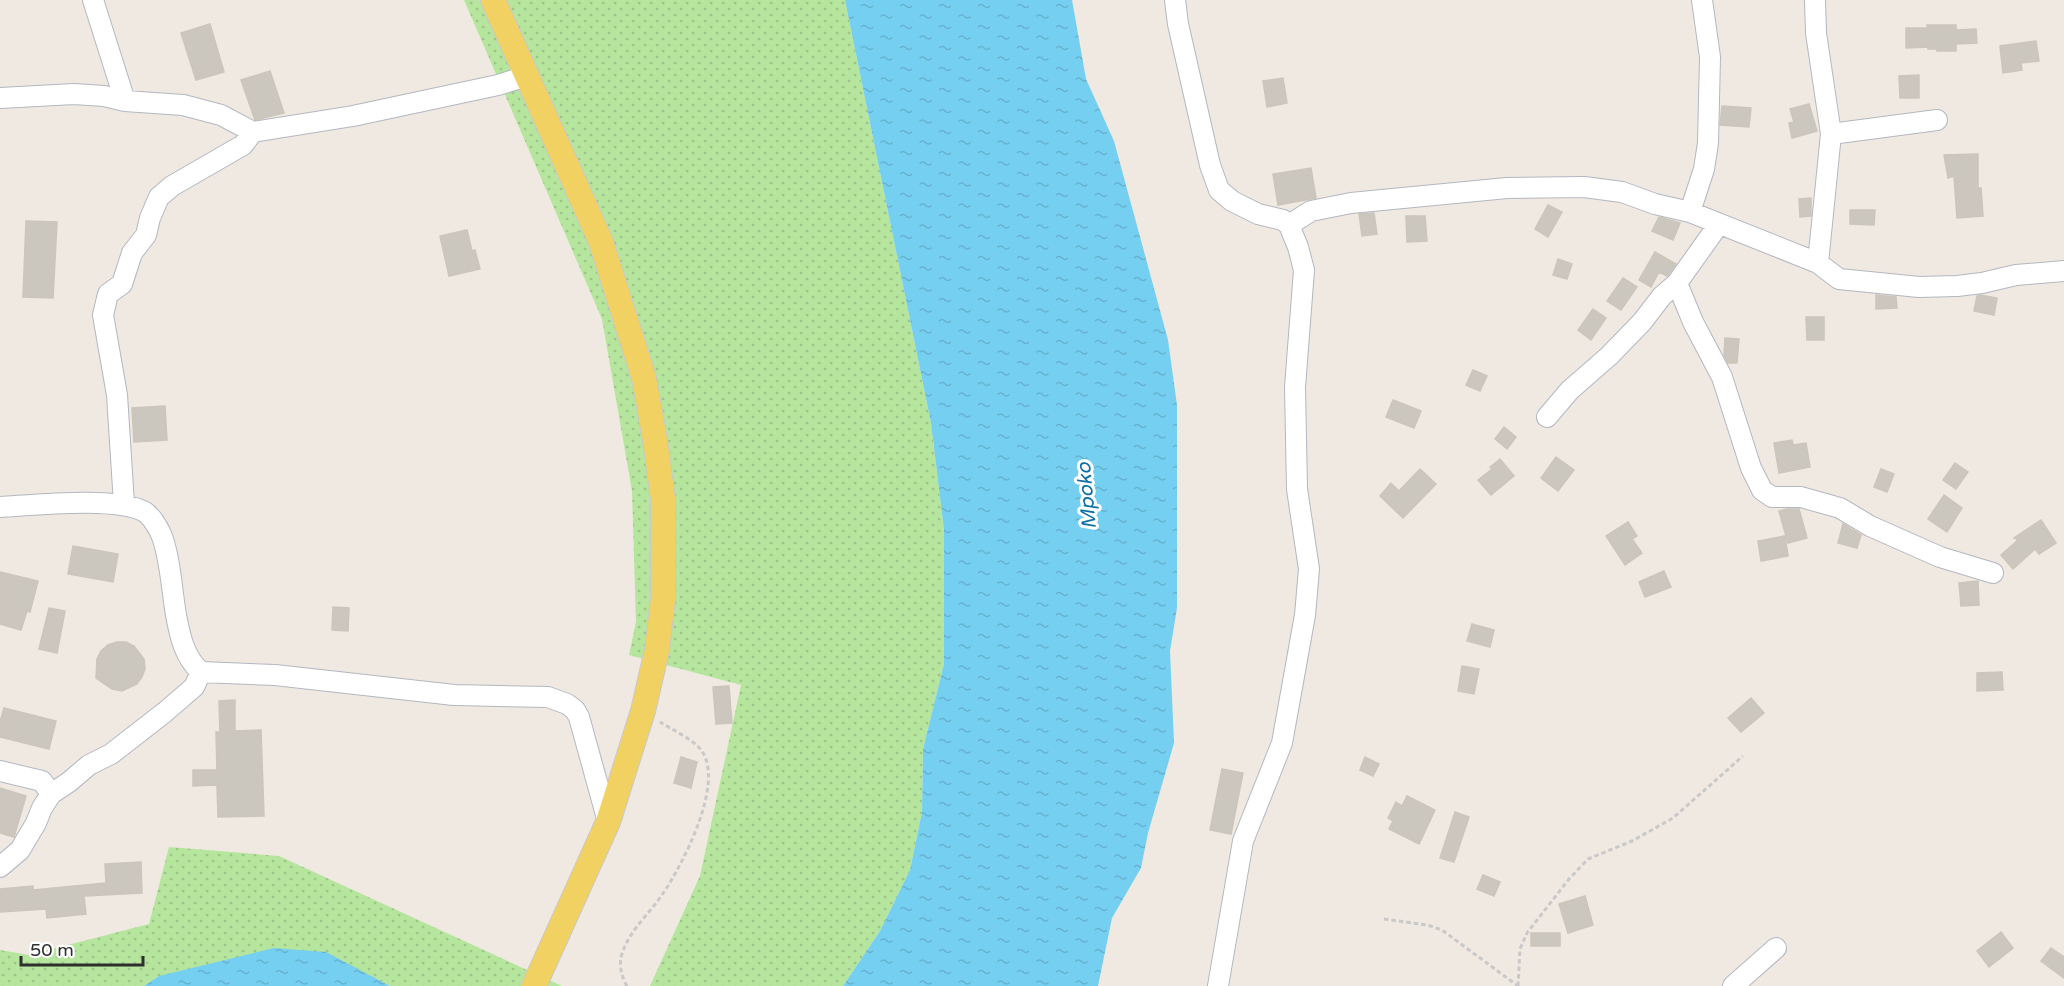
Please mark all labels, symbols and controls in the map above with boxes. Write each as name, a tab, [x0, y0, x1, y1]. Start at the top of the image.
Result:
water label: Mpoko	[1072, 461, 1102, 530]
scale bar	[21, 929, 142, 967]
text: 50 m	[30, 939, 74, 961]

